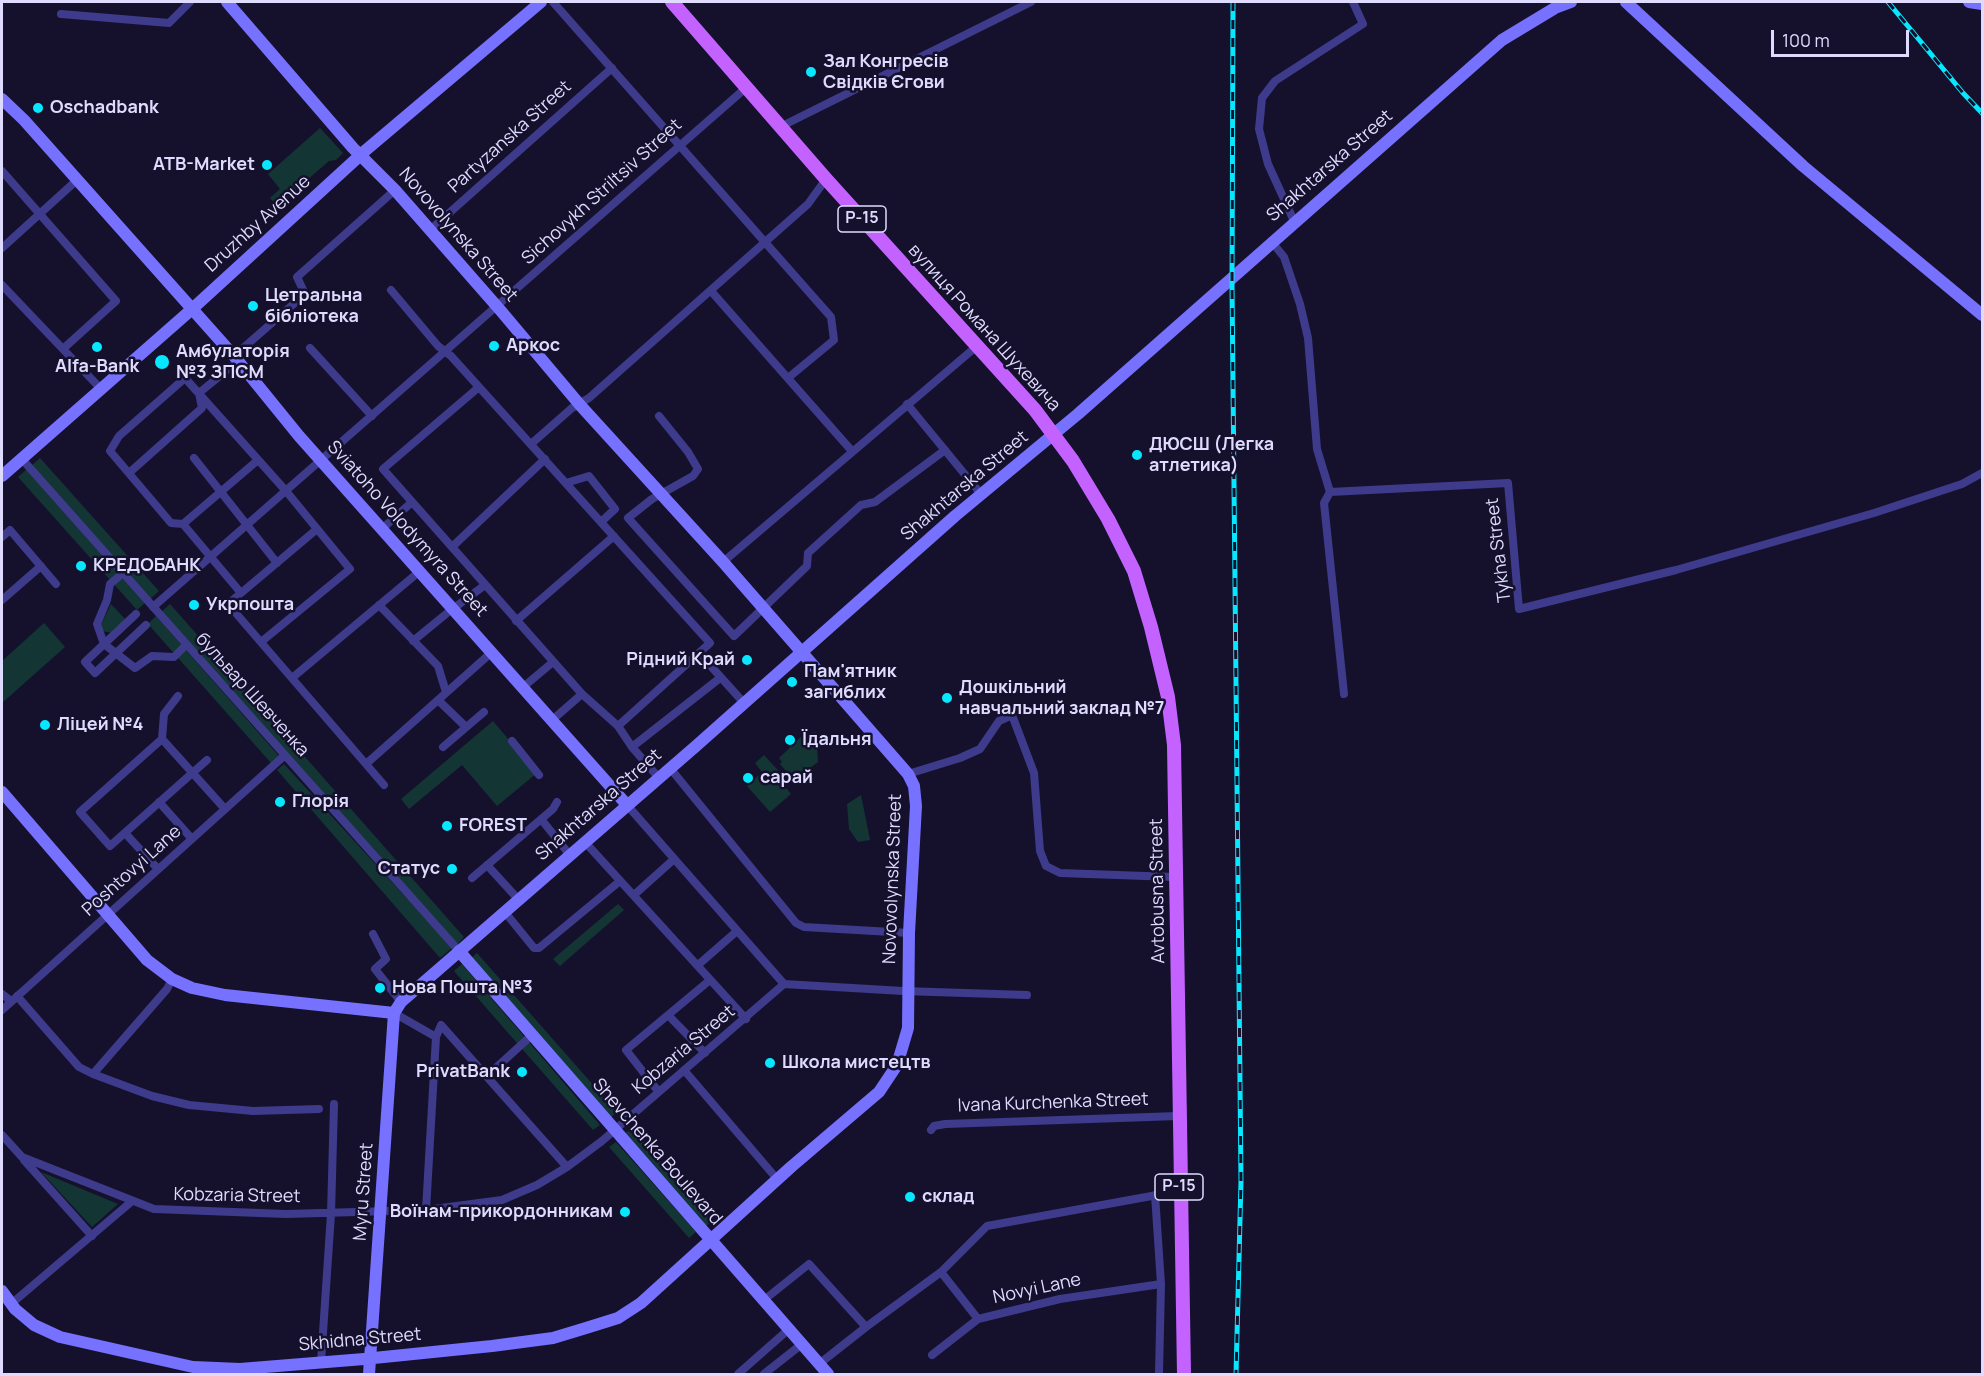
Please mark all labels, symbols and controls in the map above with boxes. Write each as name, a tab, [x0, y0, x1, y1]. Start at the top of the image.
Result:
scale bar	[1774, 18, 1912, 56]
text: 100 m	[1782, 28, 1830, 52]
place label: Зал Конгресів Свідків Єгови	[823, 51, 949, 94]
marker: Зал Конгресів Свідків Єгови	[804, 65, 818, 79]
street label: Partyzanska Street	[444, 76, 576, 198]
place label: Oschadbank	[50, 97, 159, 119]
marker: Oschadbank	[31, 101, 45, 115]
street label: Shakhtarska Street	[1263, 105, 1397, 227]
street label: Sichovykh Striltsiv Street	[518, 114, 686, 270]
place label: ATB-Market	[153, 154, 255, 176]
marker: ATB-Market	[260, 158, 274, 172]
street label: Novovolynska Street	[394, 164, 522, 306]
street label: Druzhby Avenue	[201, 171, 315, 277]
road number: Р-15	[838, 206, 886, 232]
street label: вулиця Романа Шухевича	[903, 240, 1065, 416]
place label: Цетральна бібліотека	[265, 285, 362, 328]
marker: Цетральна бібліотека	[246, 299, 260, 313]
place label: Аркос	[506, 335, 560, 357]
marker: Аркос	[487, 339, 501, 353]
marker: Alfa-Bank	[90, 340, 104, 354]
place label: Амбулаторія №3 ЗПСМ	[176, 341, 290, 384]
marker: Амбулаторія №3 ЗПСМ	[153, 353, 171, 371]
place label: Alfa-Bank	[55, 356, 139, 378]
street label: Shakhtarska Street	[897, 426, 1033, 546]
place label: ДЮСШ (Легка атлетика)	[1149, 434, 1274, 476]
street label: Sviatoho Volodymyra Street	[322, 437, 492, 621]
marker: ДЮСШ (Легка атлетика)	[1130, 448, 1144, 462]
street label: Tykha Street	[1482, 497, 1516, 603]
place label: КРЕДОБАНК	[93, 555, 201, 577]
marker: КРЕДОБАНК	[74, 559, 88, 573]
place label: Укрпошта	[206, 594, 294, 616]
marker: Укрпошта	[187, 598, 201, 612]
street label: бульвар Шевченка	[191, 629, 313, 761]
place label: Рідний Край	[626, 649, 735, 671]
marker: Рідний Край	[740, 653, 754, 667]
place label: Пам'ятник загиблих	[804, 661, 896, 704]
marker: Пам'ятник загиблих	[785, 675, 799, 689]
place label: Дошкільний навчальний заклад №7	[959, 677, 1164, 720]
marker: Дошкільний навчальний заклад №7	[940, 691, 954, 705]
place label: Ліцей №4	[57, 714, 143, 736]
marker: Ліцей №4	[38, 718, 52, 732]
place label: Їдальня	[802, 729, 871, 751]
marker: Їдальня	[783, 733, 797, 747]
street label: Shakhtarska Street	[532, 744, 666, 866]
place label: сарай	[760, 767, 813, 789]
marker: сарай	[741, 771, 755, 785]
place label: Глорія	[292, 791, 349, 813]
street label: Novovolynska Street	[879, 794, 907, 964]
marker: Глорія	[273, 795, 287, 809]
place label: FOREST	[459, 815, 527, 837]
street label: Avtobusna Street	[1146, 818, 1170, 964]
marker: FOREST	[440, 819, 454, 833]
street label: Poshtovyi Lane	[78, 821, 186, 921]
place label: Статус	[378, 858, 440, 880]
marker: Статус	[445, 862, 459, 876]
place label: Нова Пошта №3	[392, 977, 533, 999]
marker: Нова Пошта №3	[373, 981, 387, 995]
street label: Kobzaria Street	[628, 1001, 740, 1099]
place label: Школа мистецтв	[782, 1052, 931, 1074]
marker: Школа мистецтв	[763, 1056, 777, 1070]
place label: PrivatBank	[416, 1061, 510, 1083]
marker: PrivatBank	[515, 1065, 529, 1079]
street label: Shevchenka Boulevard	[587, 1074, 727, 1230]
street label: Ivana Kurchenka Street	[957, 1089, 1149, 1117]
street label: Myru Street	[350, 1142, 378, 1242]
road number: Р-15	[1155, 1174, 1203, 1200]
street label: Kobzaria Street	[173, 1184, 301, 1208]
place label: склад	[922, 1186, 975, 1208]
marker: склад	[903, 1190, 917, 1204]
place label: Воїнам-прикордонникам	[390, 1201, 613, 1223]
marker: Воїнам-прикордонникам	[618, 1205, 632, 1219]
street label: Novyi Lane	[991, 1269, 1083, 1309]
street label: Skhidna Street	[298, 1324, 422, 1356]

